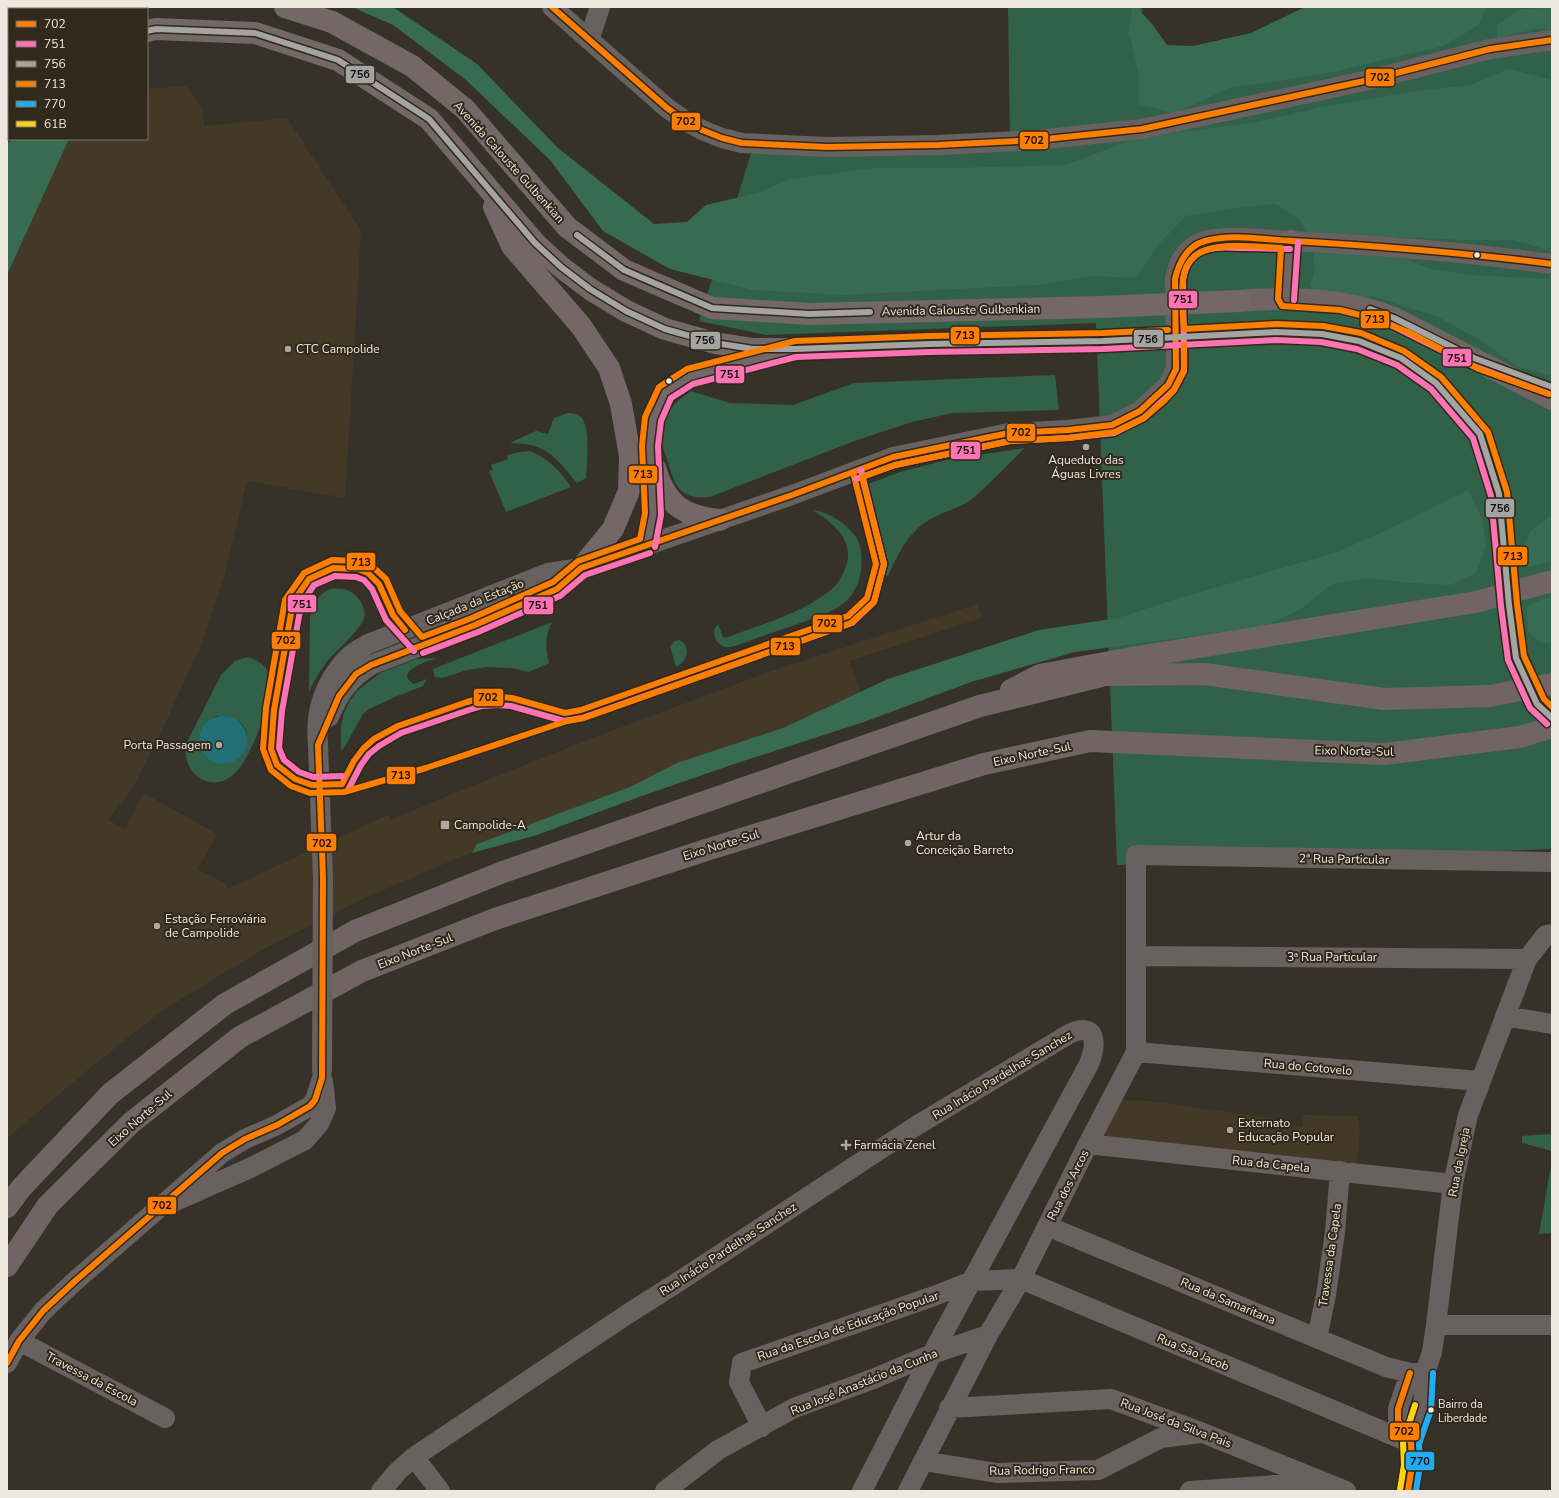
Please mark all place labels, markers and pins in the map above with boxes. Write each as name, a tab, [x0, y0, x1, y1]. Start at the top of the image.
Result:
unlabelled marker	[1472, 250, 1482, 260]
place label: CTC Campolide	[296, 341, 380, 357]
marker: CTC Campolide	[283, 344, 293, 354]
unlabelled marker	[664, 376, 674, 386]
marker: Aqueduto das Águas Livres	[1081, 442, 1091, 452]
place label: Aqueduto das Águas Livres	[1048, 452, 1124, 482]
place label: Porta Passagem	[123, 737, 211, 753]
marker: Porta Passagem	[214, 740, 224, 750]
place label: Campolide-A	[454, 817, 526, 833]
marker: Campolide-A	[439, 819, 451, 831]
place label: Artur da Conceição Barreto	[916, 828, 1014, 858]
marker: Artur da Conceição Barreto	[903, 838, 913, 848]
place label: Estação Ferroviária de Campolide	[165, 911, 266, 941]
marker: Estação Ferroviária de Campolide	[152, 921, 162, 931]
place label: Externato Educação Popular	[1238, 1115, 1335, 1145]
marker: Externato Educação Popular	[1225, 1125, 1235, 1135]
place label: Farmácia Zenel	[854, 1137, 936, 1153]
marker: Farmácia Zenel	[841, 1140, 851, 1150]
place label: Bairro da Liberdade	[1438, 1397, 1487, 1426]
marker: Bairro da Liberdade	[1426, 1405, 1436, 1415]

